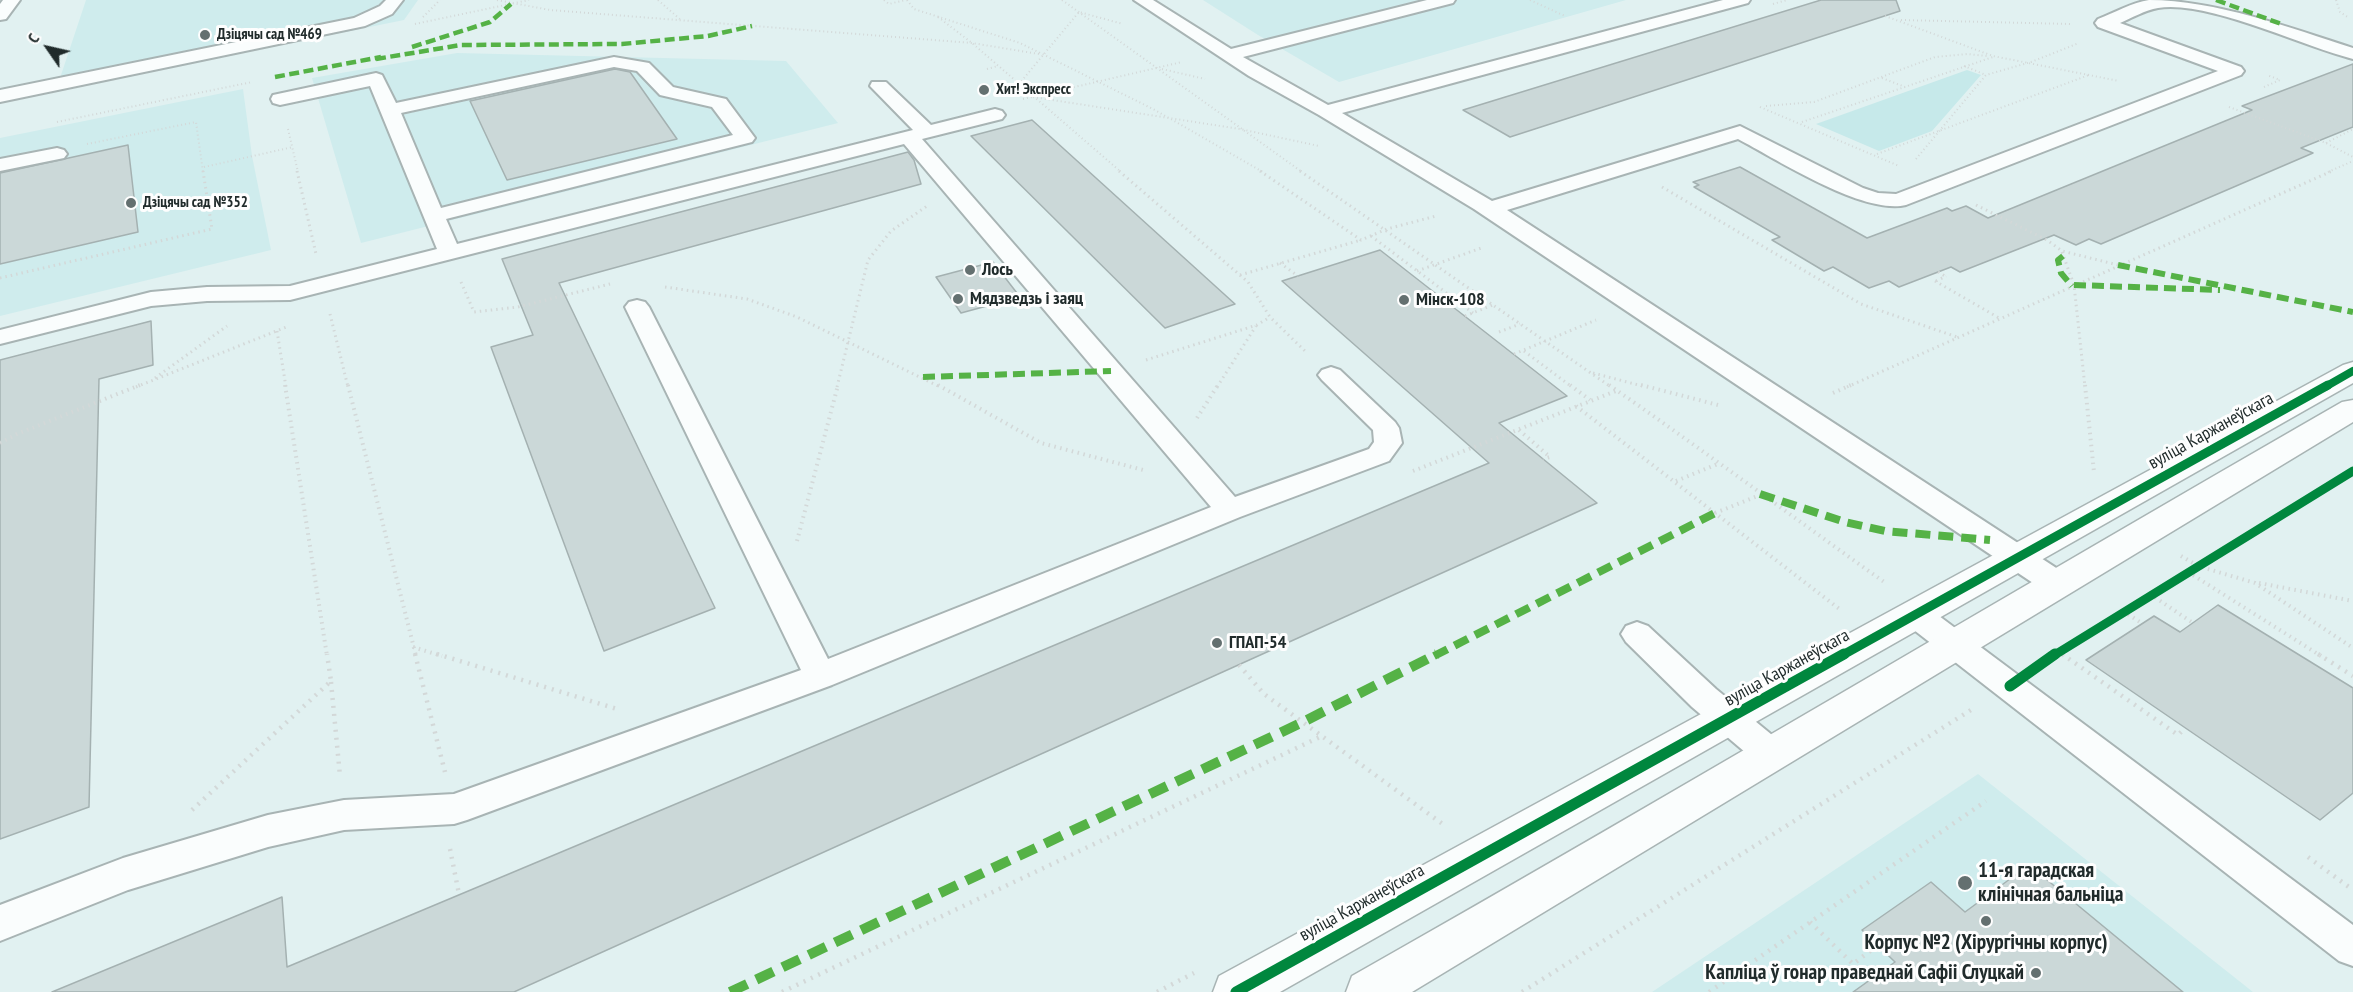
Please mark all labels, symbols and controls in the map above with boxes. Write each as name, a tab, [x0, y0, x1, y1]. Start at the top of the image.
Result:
north arrow	[18, 18, 78, 78]
place label: Дзіцячы сад №469	[217, 26, 322, 44]
marker: Дзіцячы сад №469	[198, 28, 212, 42]
text: С	[23, 29, 43, 47]
place label: Хит! Экспресс	[996, 81, 1071, 99]
marker: Хит! Экспресс	[977, 83, 991, 97]
place label: Дзіцячы сад №352	[143, 194, 248, 212]
marker: Дзіцячы сад №352	[124, 196, 138, 210]
place label: Лось	[982, 259, 1013, 281]
marker: Лось	[963, 263, 977, 277]
place label: Мядзведзь і заяц	[970, 288, 1083, 310]
place label: Мінск-108	[1416, 289, 1485, 311]
marker: Мядзведзь і заяц	[951, 292, 965, 306]
marker: Мінск-108	[1397, 293, 1411, 307]
street label: вуліца Каржанеўскага	[2145, 388, 2277, 474]
street label: вуліца Каржанеўскага	[1721, 625, 1853, 711]
place label: ГПАП-54	[1229, 632, 1286, 654]
marker: ГПАП-54	[1210, 636, 1224, 650]
place label: 11-я гарадская клінічная бальніца	[1978, 858, 2123, 908]
street label: вуліца Каржанеўскага	[1296, 860, 1428, 946]
marker: 11-я гарадская клінічная бальніца	[1956, 874, 1974, 892]
marker: Корпус №2 (Хірургічны корпус)	[1979, 914, 1993, 928]
place label: Корпус №2 (Хірургічны корпус)	[1864, 930, 2108, 956]
place label: Капліца ў гонар праведнай Сафіі Слуцкай	[1705, 960, 2024, 986]
marker: Капліца ў гонар праведнай Сафіі Слуцкай	[2029, 966, 2043, 980]

